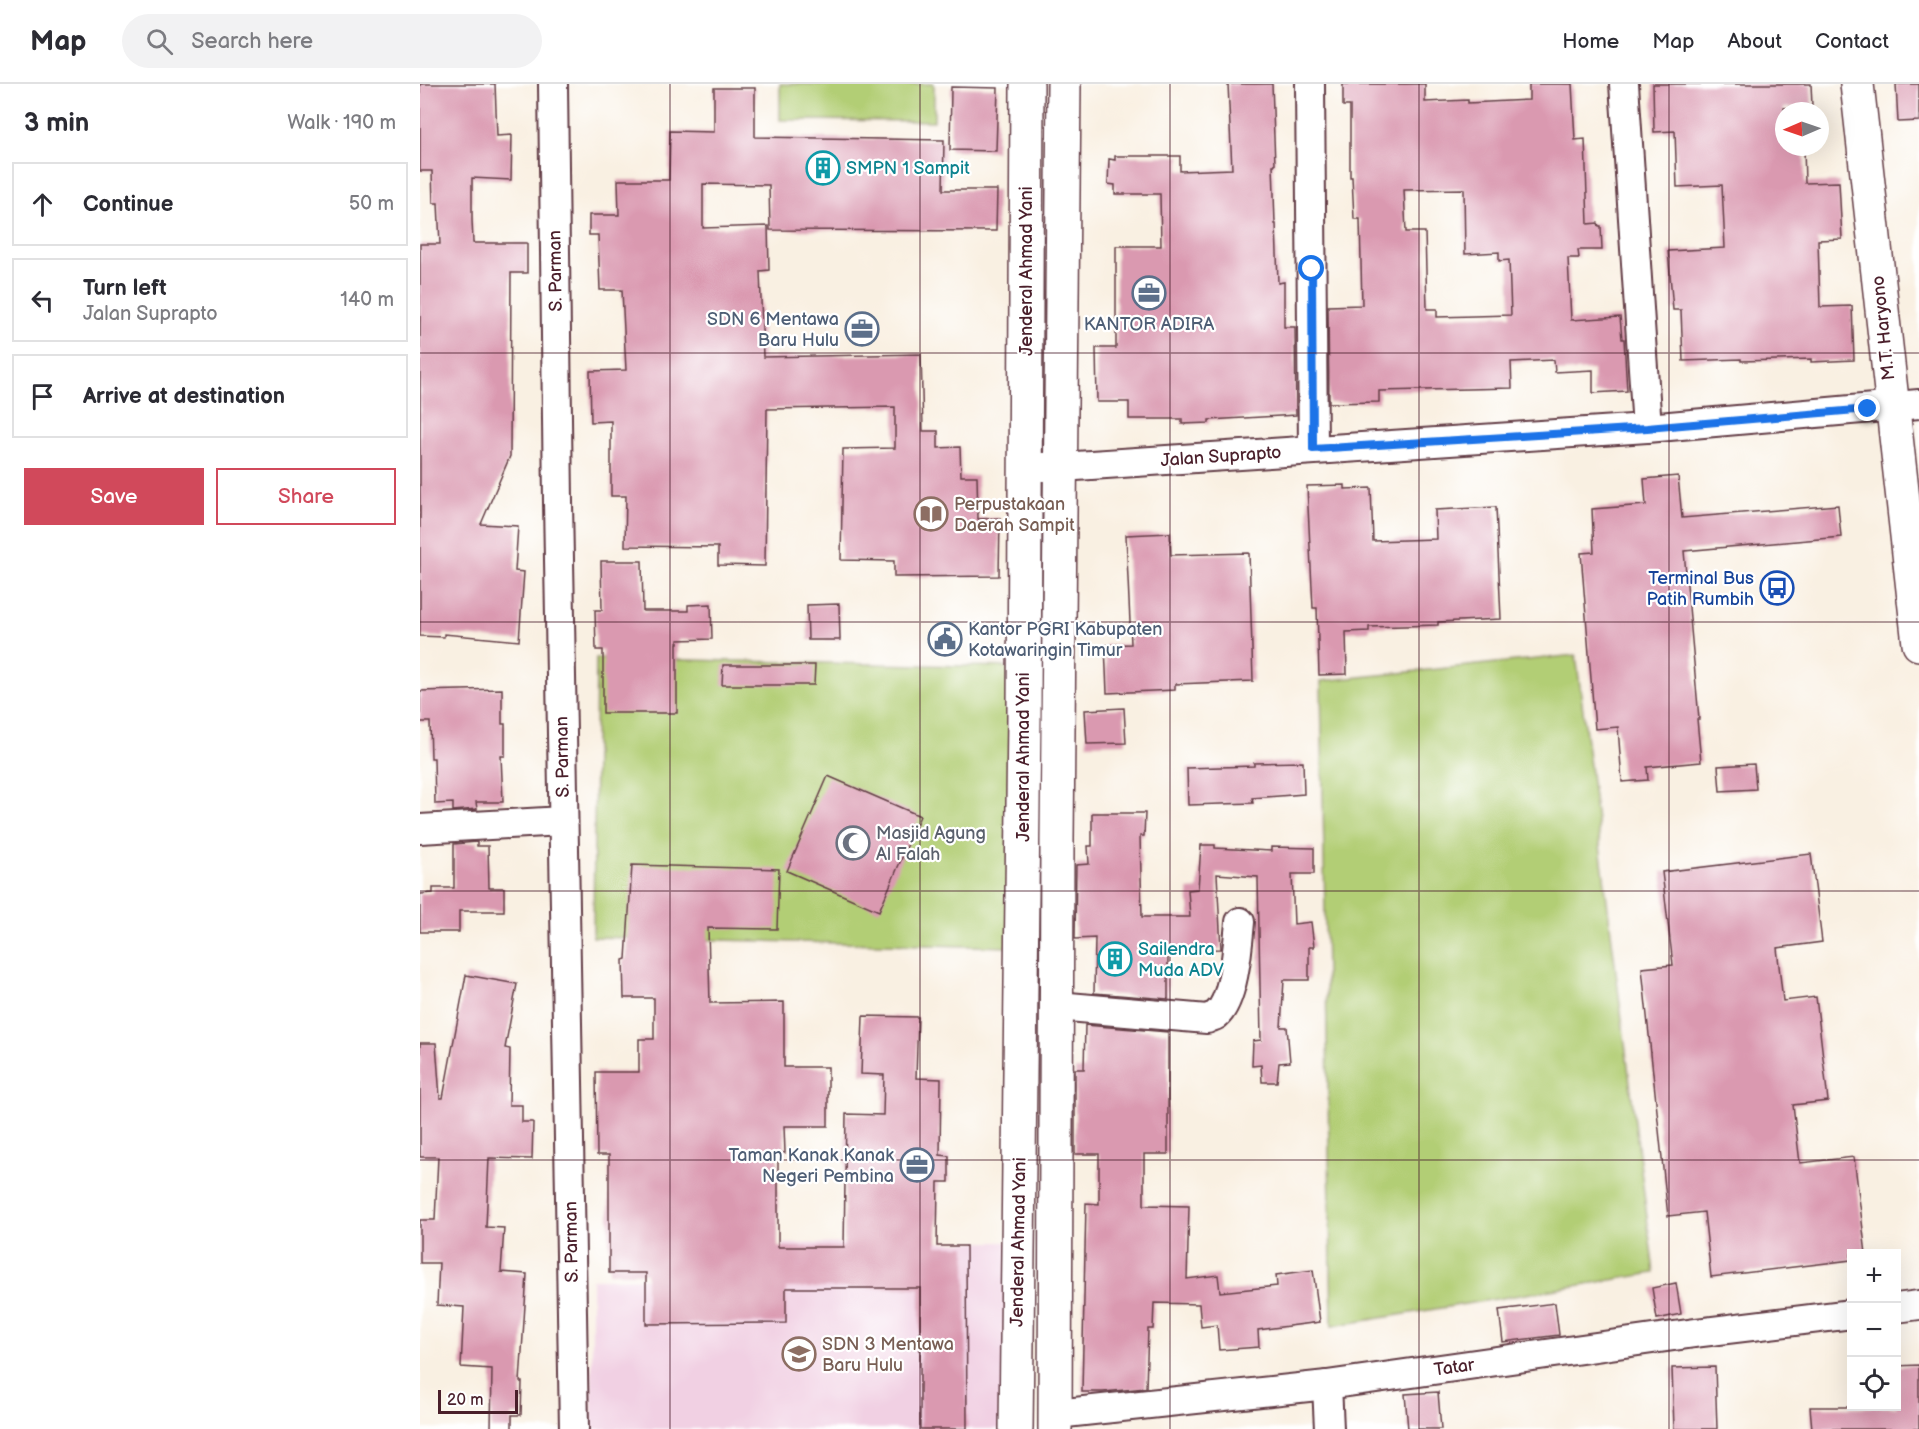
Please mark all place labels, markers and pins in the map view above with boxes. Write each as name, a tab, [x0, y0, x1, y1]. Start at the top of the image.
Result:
building icon: SMPN 1 Sampit	[805, 150, 841, 186]
place label: SMPN 1 Sampit	[846, 158, 970, 179]
office icon: KANTOR ADIRA	[1131, 275, 1167, 311]
place label: SDN 6 Mentawa Baru Hulu	[707, 309, 839, 351]
office icon: SDN 6 Mentawa Baru Hulu	[844, 311, 880, 347]
place label: KANTOR ADIRA	[1084, 314, 1214, 335]
place label: Perpustakaan Daerah Sampit	[954, 494, 1075, 536]
library icon: Perpustakaan Daerah Sampit	[913, 496, 949, 532]
place label: Terminal Bus Patih Rumbih	[1646, 568, 1754, 610]
bus stop icon: Terminal Bus Patih Rumbih	[1759, 570, 1795, 606]
place label: Kantor PGRI Kabupaten Kotawaringin Timur	[968, 619, 1162, 661]
public building icon: Kantor PGRI Kabupaten Kotawaringin Timur	[927, 621, 963, 657]
place label: Masjid Agung Al Falah	[876, 823, 986, 865]
mosque icon: Masjid Agung Al Falah	[835, 825, 871, 861]
place label: Sailendra Muda ADV	[1138, 939, 1224, 981]
building icon: Sailendra Muda ADV	[1097, 941, 1133, 977]
place label: Taman Kanak Kanak Negeri Pembina	[728, 1145, 894, 1187]
office icon: Taman Kanak Kanak Negeri Pembina	[899, 1147, 935, 1183]
place label: SDN 3 Mentawa Baru Hulu	[822, 1334, 954, 1376]
school or university icon: SDN 3 Mentawa Baru Hulu	[781, 1336, 817, 1372]

